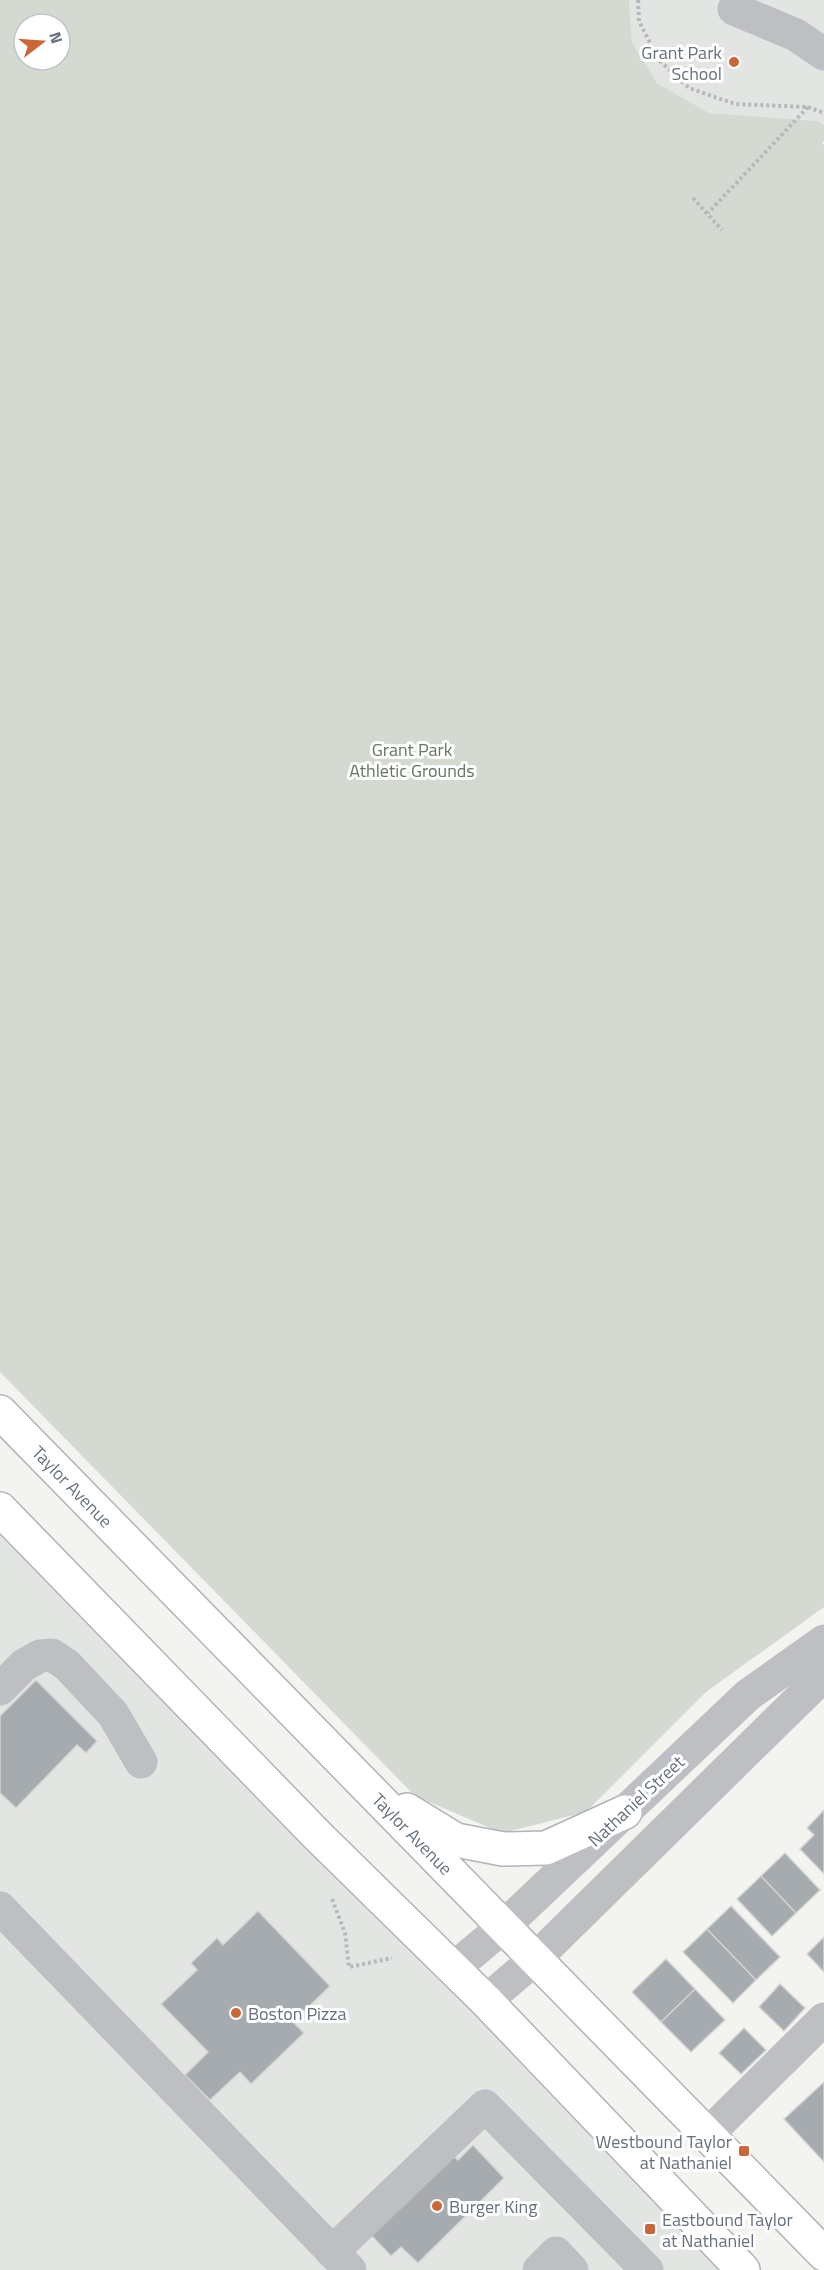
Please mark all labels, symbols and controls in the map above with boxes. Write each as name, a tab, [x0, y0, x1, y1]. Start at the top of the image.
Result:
north arrow	[12, 12, 72, 72]
text: N	[43, 29, 69, 46]
place label: Grant Park School	[641, 39, 722, 87]
marker: Grant Park School	[727, 55, 741, 69]
park label: Grant Park Athletic Grounds	[349, 736, 475, 784]
street label: Taylor Avenue	[26, 1439, 119, 1534]
street label: Nathaniel Street	[582, 1749, 691, 1853]
street label: Taylor Avenue	[366, 1786, 459, 1881]
place label: Boston Pizza	[248, 2000, 346, 2027]
marker: Boston Pizza	[229, 2006, 243, 2020]
place label: Westbound Taylor at Nathaniel	[596, 2128, 732, 2176]
marker: Westbound Taylor at Nathaniel	[737, 2144, 751, 2158]
place label: Burger King	[449, 2193, 537, 2220]
marker: Burger King	[430, 2199, 444, 2213]
place label: Eastbound Taylor at Nathaniel	[662, 2206, 793, 2254]
marker: Eastbound Taylor at Nathaniel	[643, 2222, 657, 2236]

